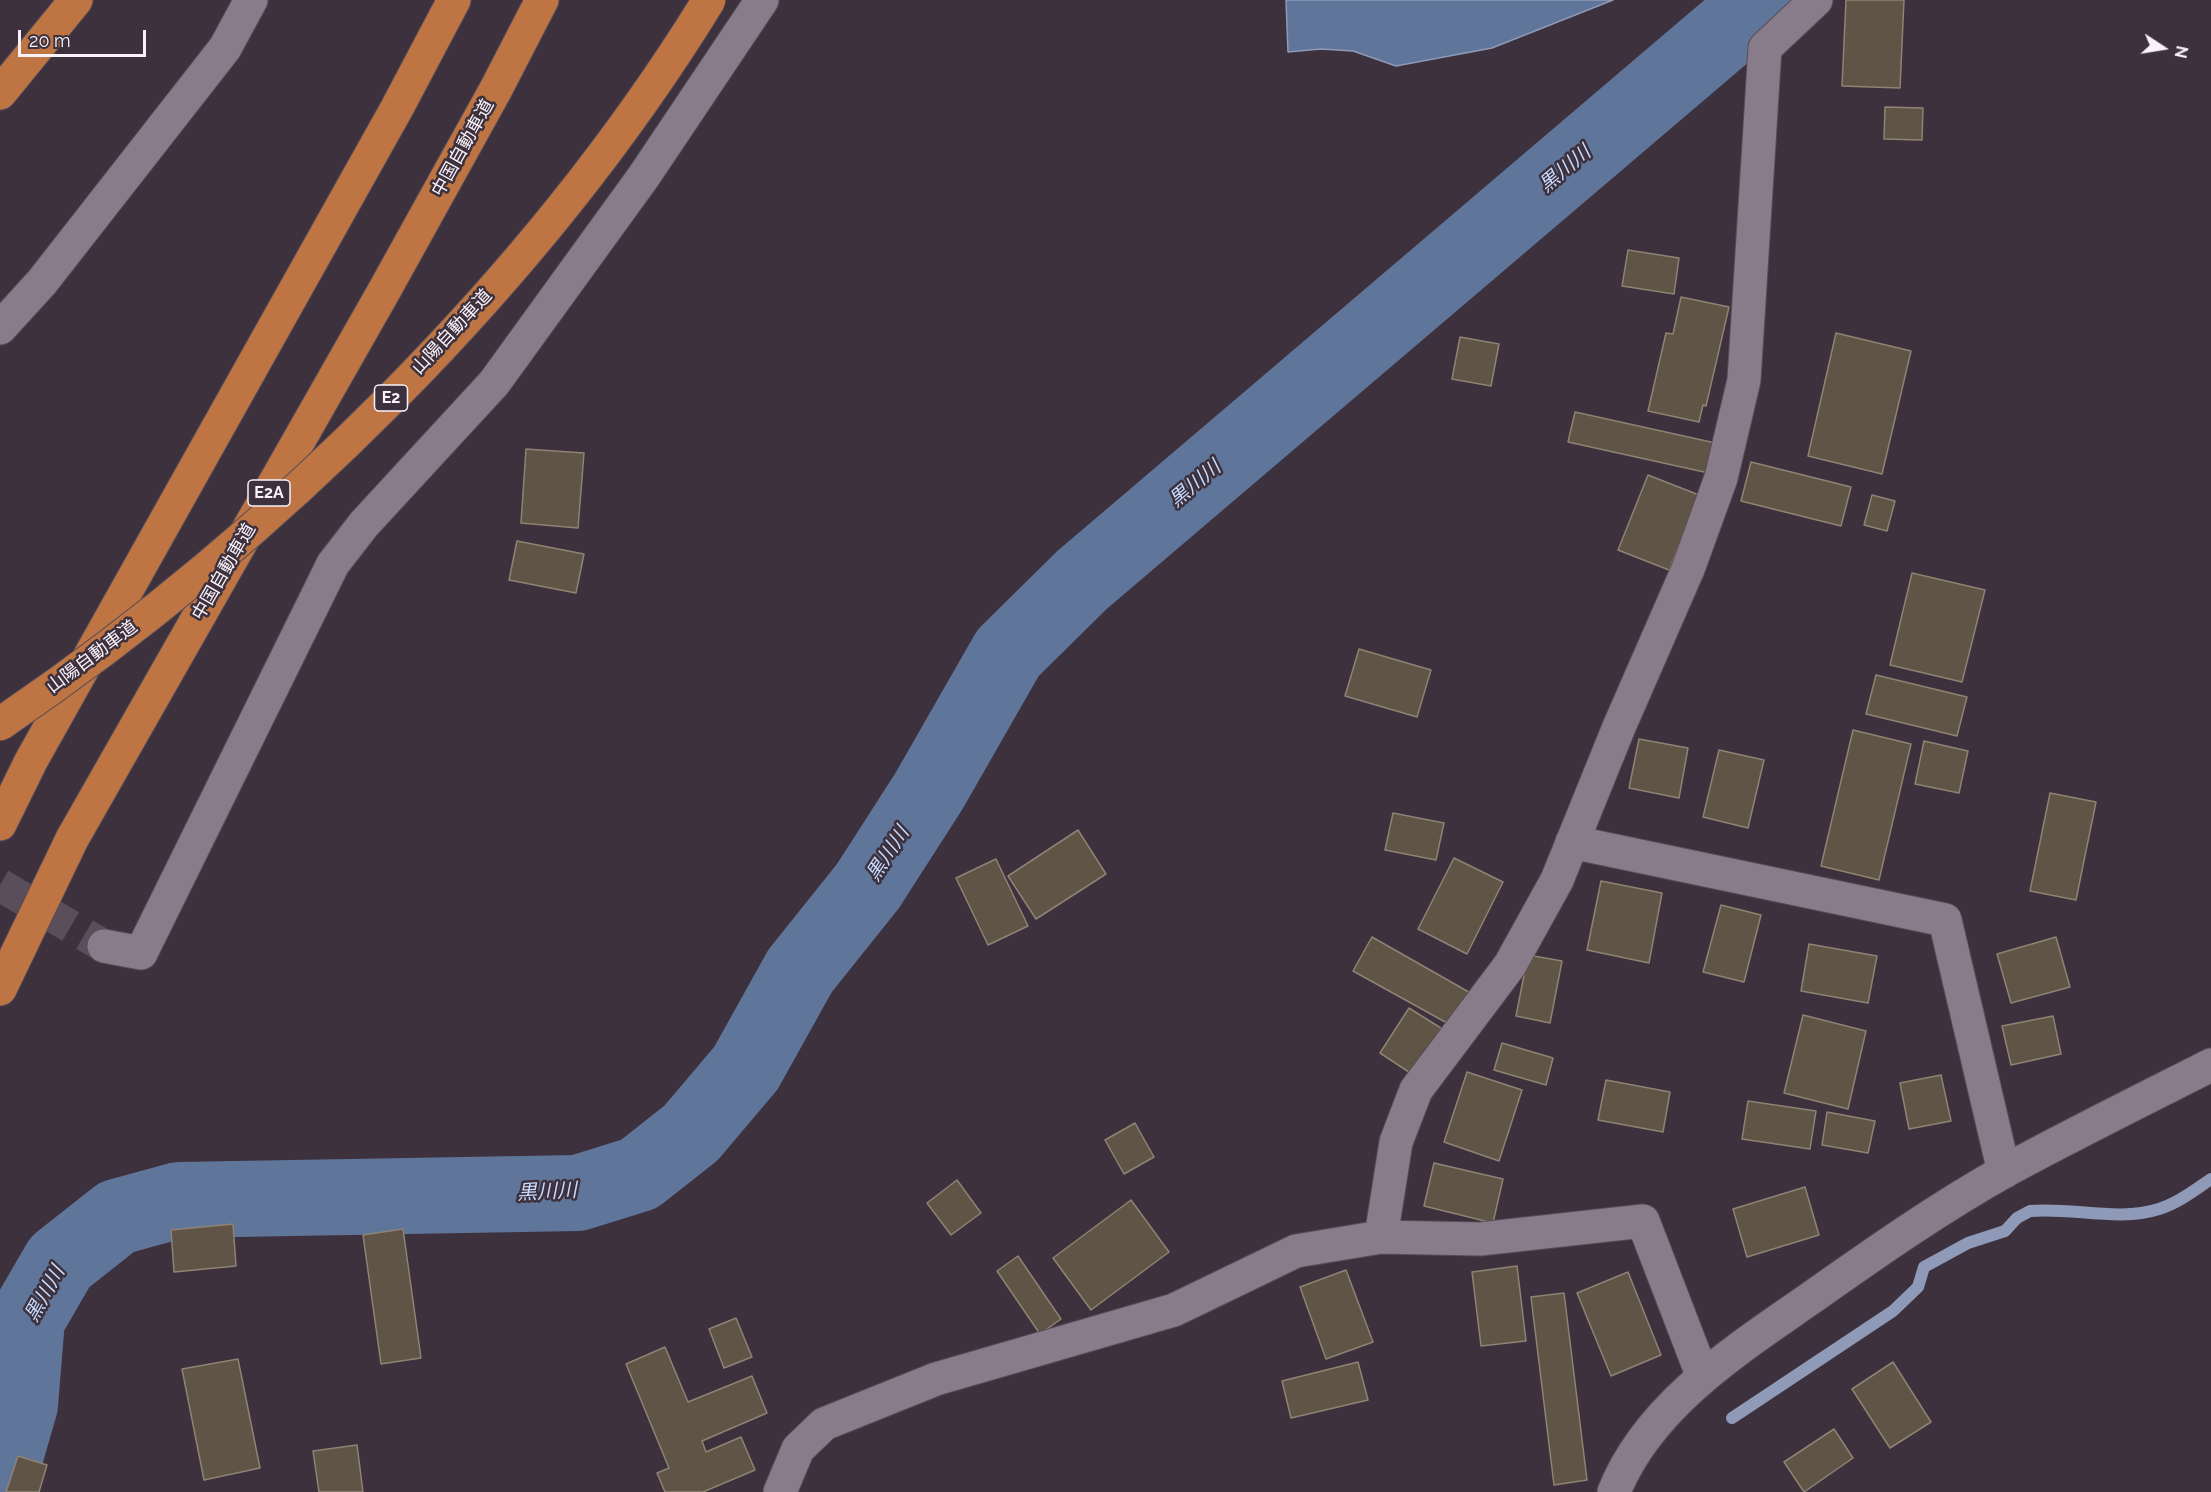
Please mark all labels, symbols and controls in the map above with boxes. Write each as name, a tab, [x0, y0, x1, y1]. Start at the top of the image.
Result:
scale bar	[21, 18, 148, 56]
north arrow	[2133, 18, 2193, 78]
text: 20 m	[29, 30, 71, 51]
text: N	[2171, 44, 2192, 60]
street label: 中国自動車道	[427, 96, 499, 200]
water label: 黒川川	[1534, 141, 1596, 197]
street label: 山陽自動車道	[407, 285, 497, 379]
road number: E2	[374, 385, 408, 411]
water label: 黒川川	[1164, 456, 1226, 512]
road number: E2A	[248, 480, 290, 506]
street label: 中国自動車道	[188, 520, 260, 624]
street label: 山陽自動車道	[42, 616, 142, 698]
water label: 黒川川	[862, 822, 914, 886]
water label: 黒川川	[516, 1178, 578, 1206]
water label: 黒川川	[20, 1262, 70, 1326]

